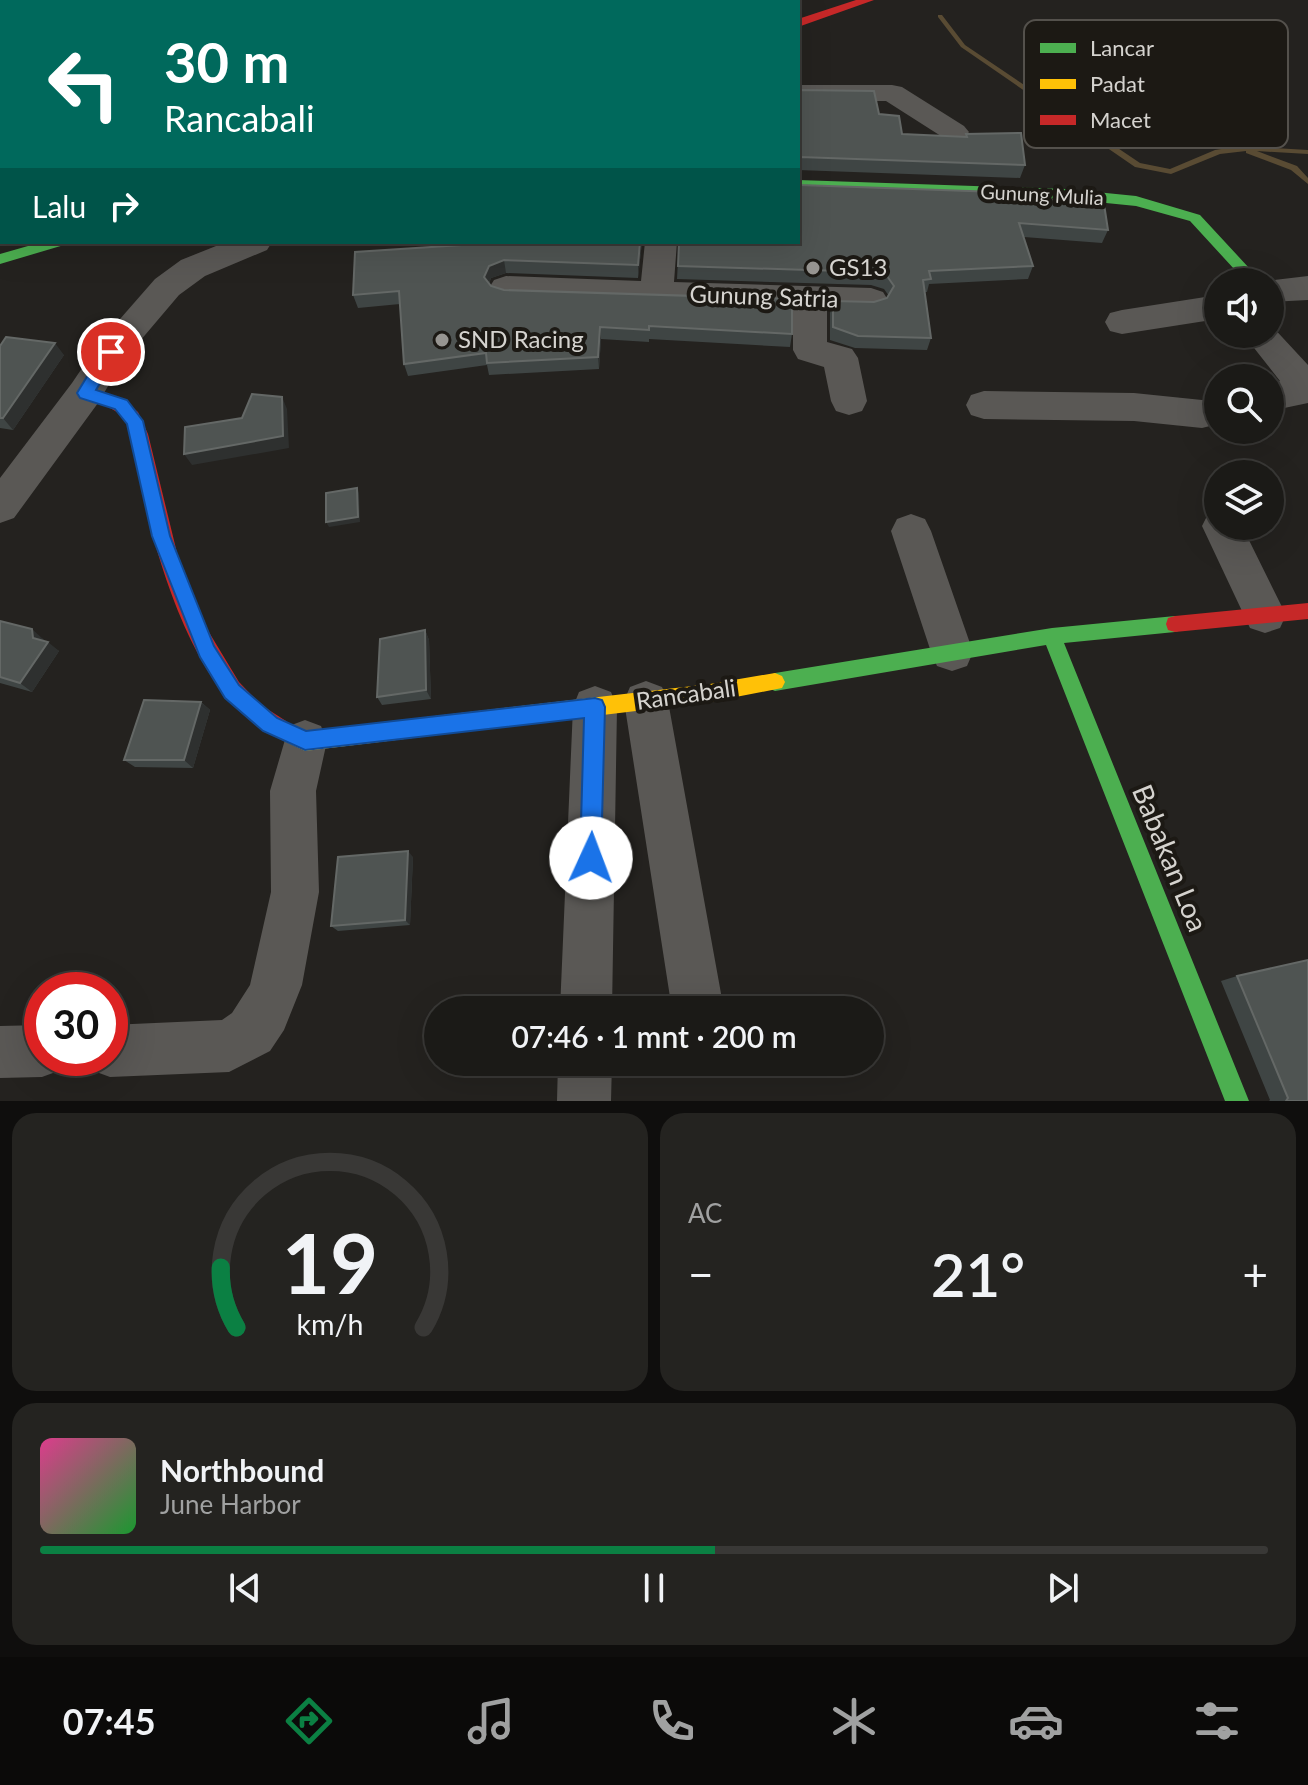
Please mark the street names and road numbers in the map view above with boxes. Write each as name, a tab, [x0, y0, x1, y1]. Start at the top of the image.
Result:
street label: Gunung Mulia	[980, 179, 1104, 209]
street label: Gunung Satria	[689, 278, 839, 313]
street label: Rancabali	[634, 672, 738, 715]
street label: Babakan Loa	[1126, 779, 1216, 936]

